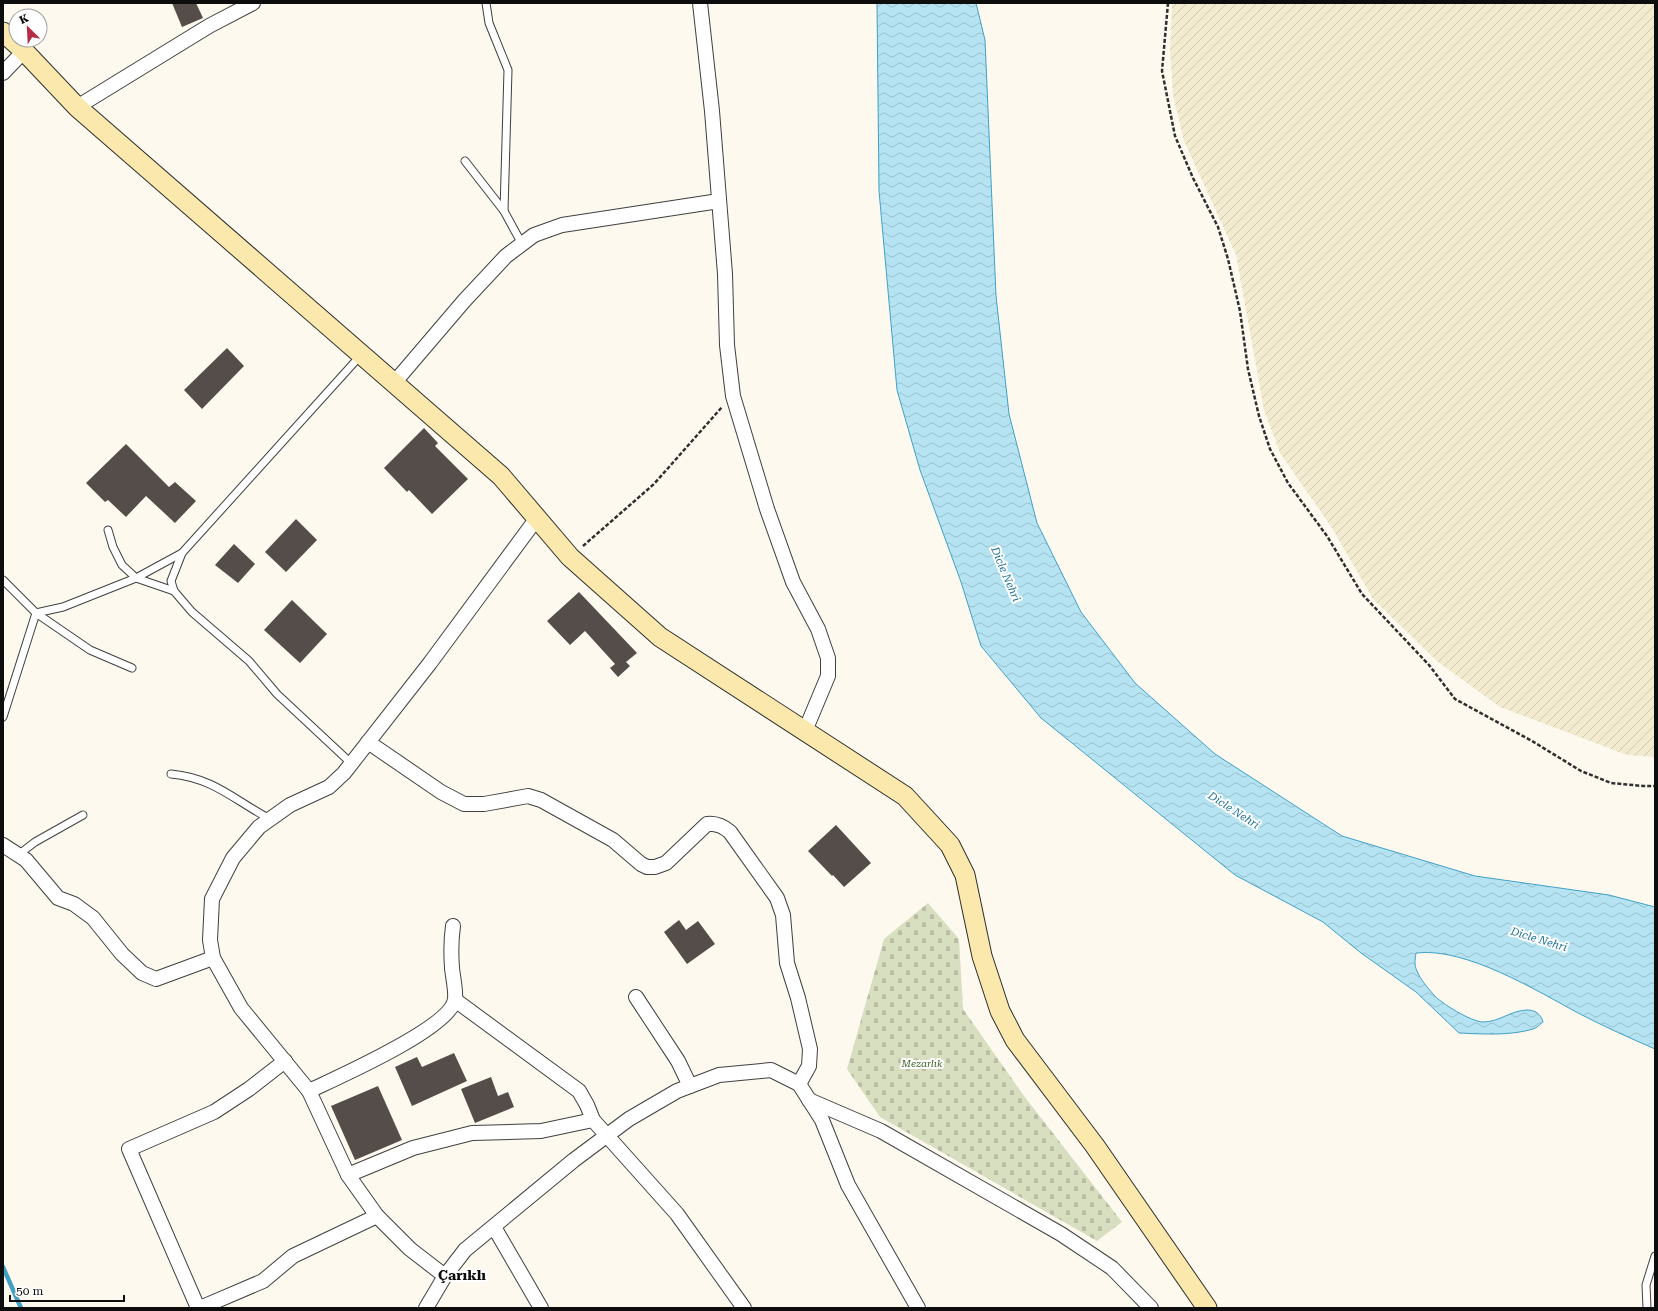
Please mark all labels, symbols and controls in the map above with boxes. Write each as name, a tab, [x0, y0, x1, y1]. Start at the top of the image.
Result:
north arrow	[8, 8, 48, 48]
text: K	[18, 11, 31, 27]
water label: Dicle Nehri	[988, 544, 1023, 604]
water label: Dicle Nehri	[1205, 789, 1262, 832]
water label: Dicle Nehri	[1508, 924, 1569, 954]
park label: Mezarlık	[901, 1058, 943, 1069]
district label: Çarıklı	[438, 1267, 486, 1283]
scale bar	[10, 1277, 124, 1303]
text: 50 m	[16, 1284, 43, 1298]

